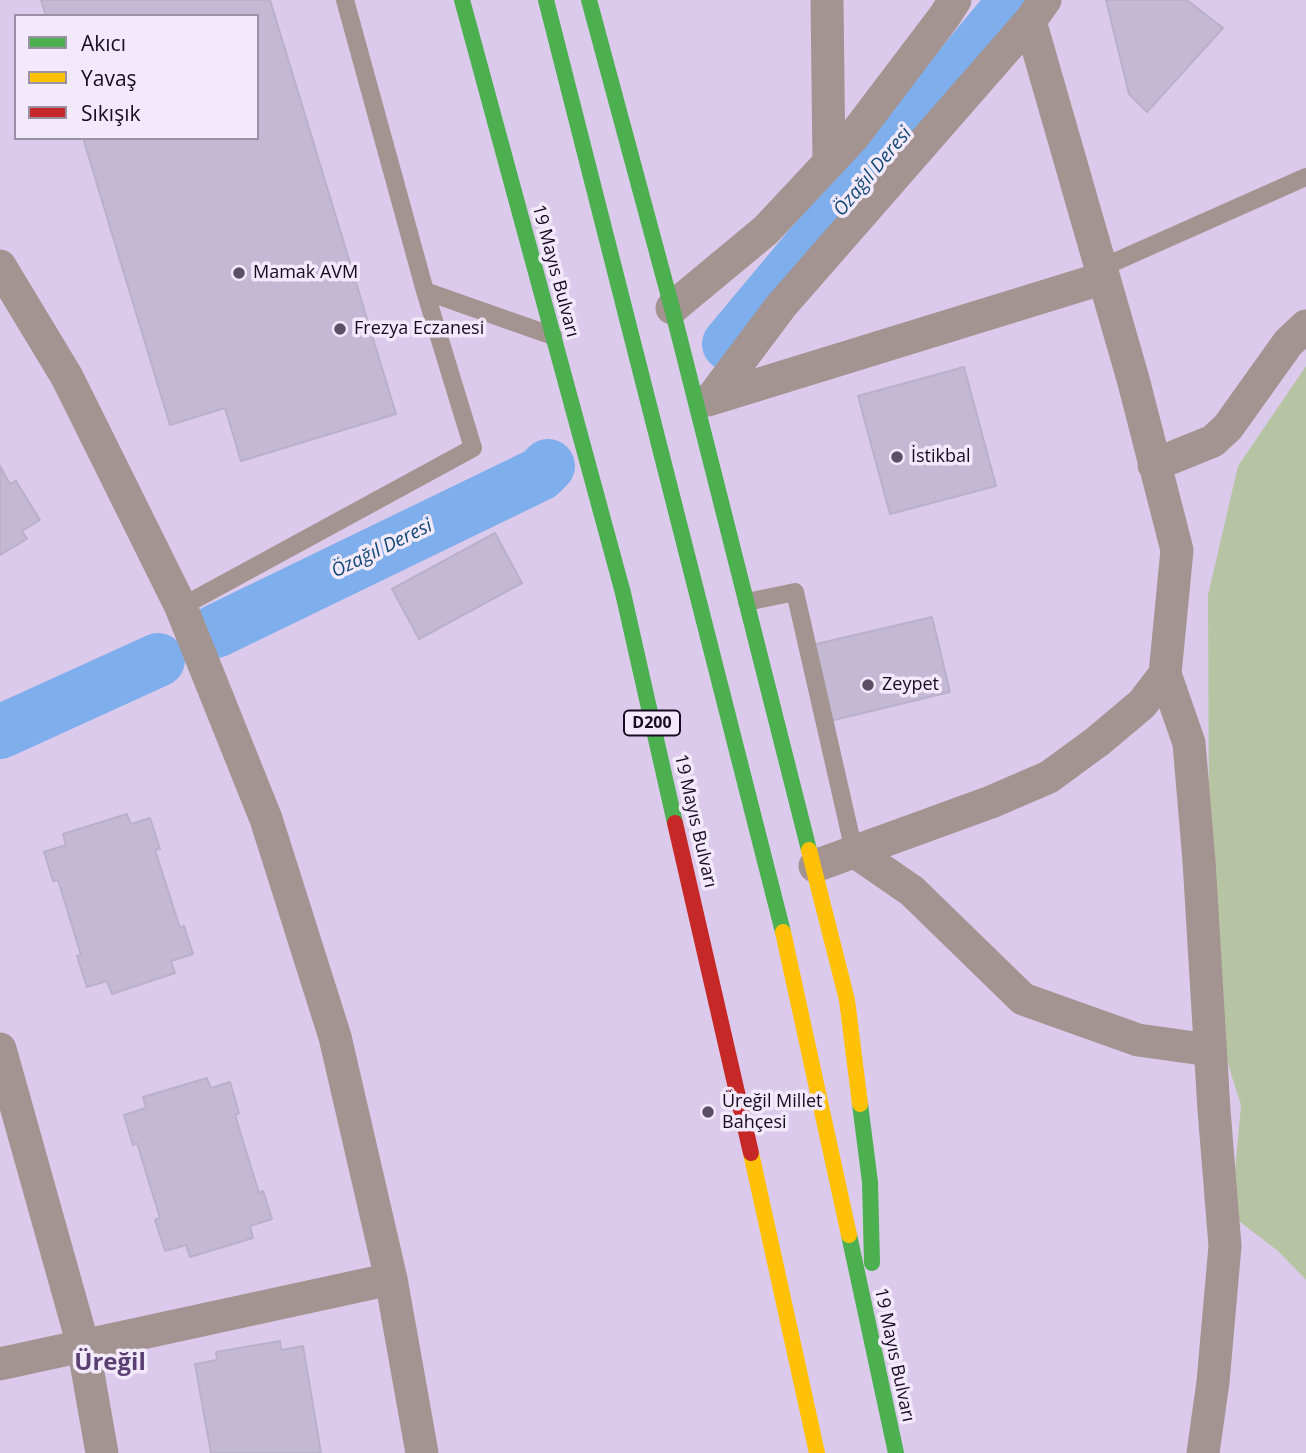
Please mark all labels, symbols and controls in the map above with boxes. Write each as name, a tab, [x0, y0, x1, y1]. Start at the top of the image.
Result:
legend	[14, 14, 259, 140]
text: Akıcı	[81, 29, 126, 57]
text: Yavaş	[81, 64, 137, 92]
text: Sıkışık	[81, 99, 141, 127]
water label: Özağıl Deresi	[829, 123, 917, 221]
street label: 19 Mayıs Bulvarı	[527, 202, 583, 340]
place label: Mamak AVM	[253, 262, 358, 284]
marker: Mamak AVM	[231, 265, 247, 281]
place label: Frezya Eczanesi	[354, 318, 484, 340]
marker: Frezya Eczanesi	[332, 321, 348, 337]
place label: İstikbal	[911, 446, 971, 468]
marker: İstikbal	[889, 449, 905, 465]
water label: Özağıl Deresi	[328, 515, 436, 583]
place label: Zeypet	[882, 674, 939, 696]
marker: Zeypet	[860, 677, 876, 693]
road number: D200	[624, 710, 680, 736]
street label: 19 Mayıs Bulvarı	[669, 752, 721, 890]
place label: Üreğil Millet Bahçesi	[722, 1091, 822, 1134]
marker: Üreğil Millet Bahçesi	[700, 1104, 716, 1120]
street label: 19 Mayıs Bulvarı	[869, 1286, 919, 1424]
district label: Üreğil	[74, 1349, 146, 1377]

